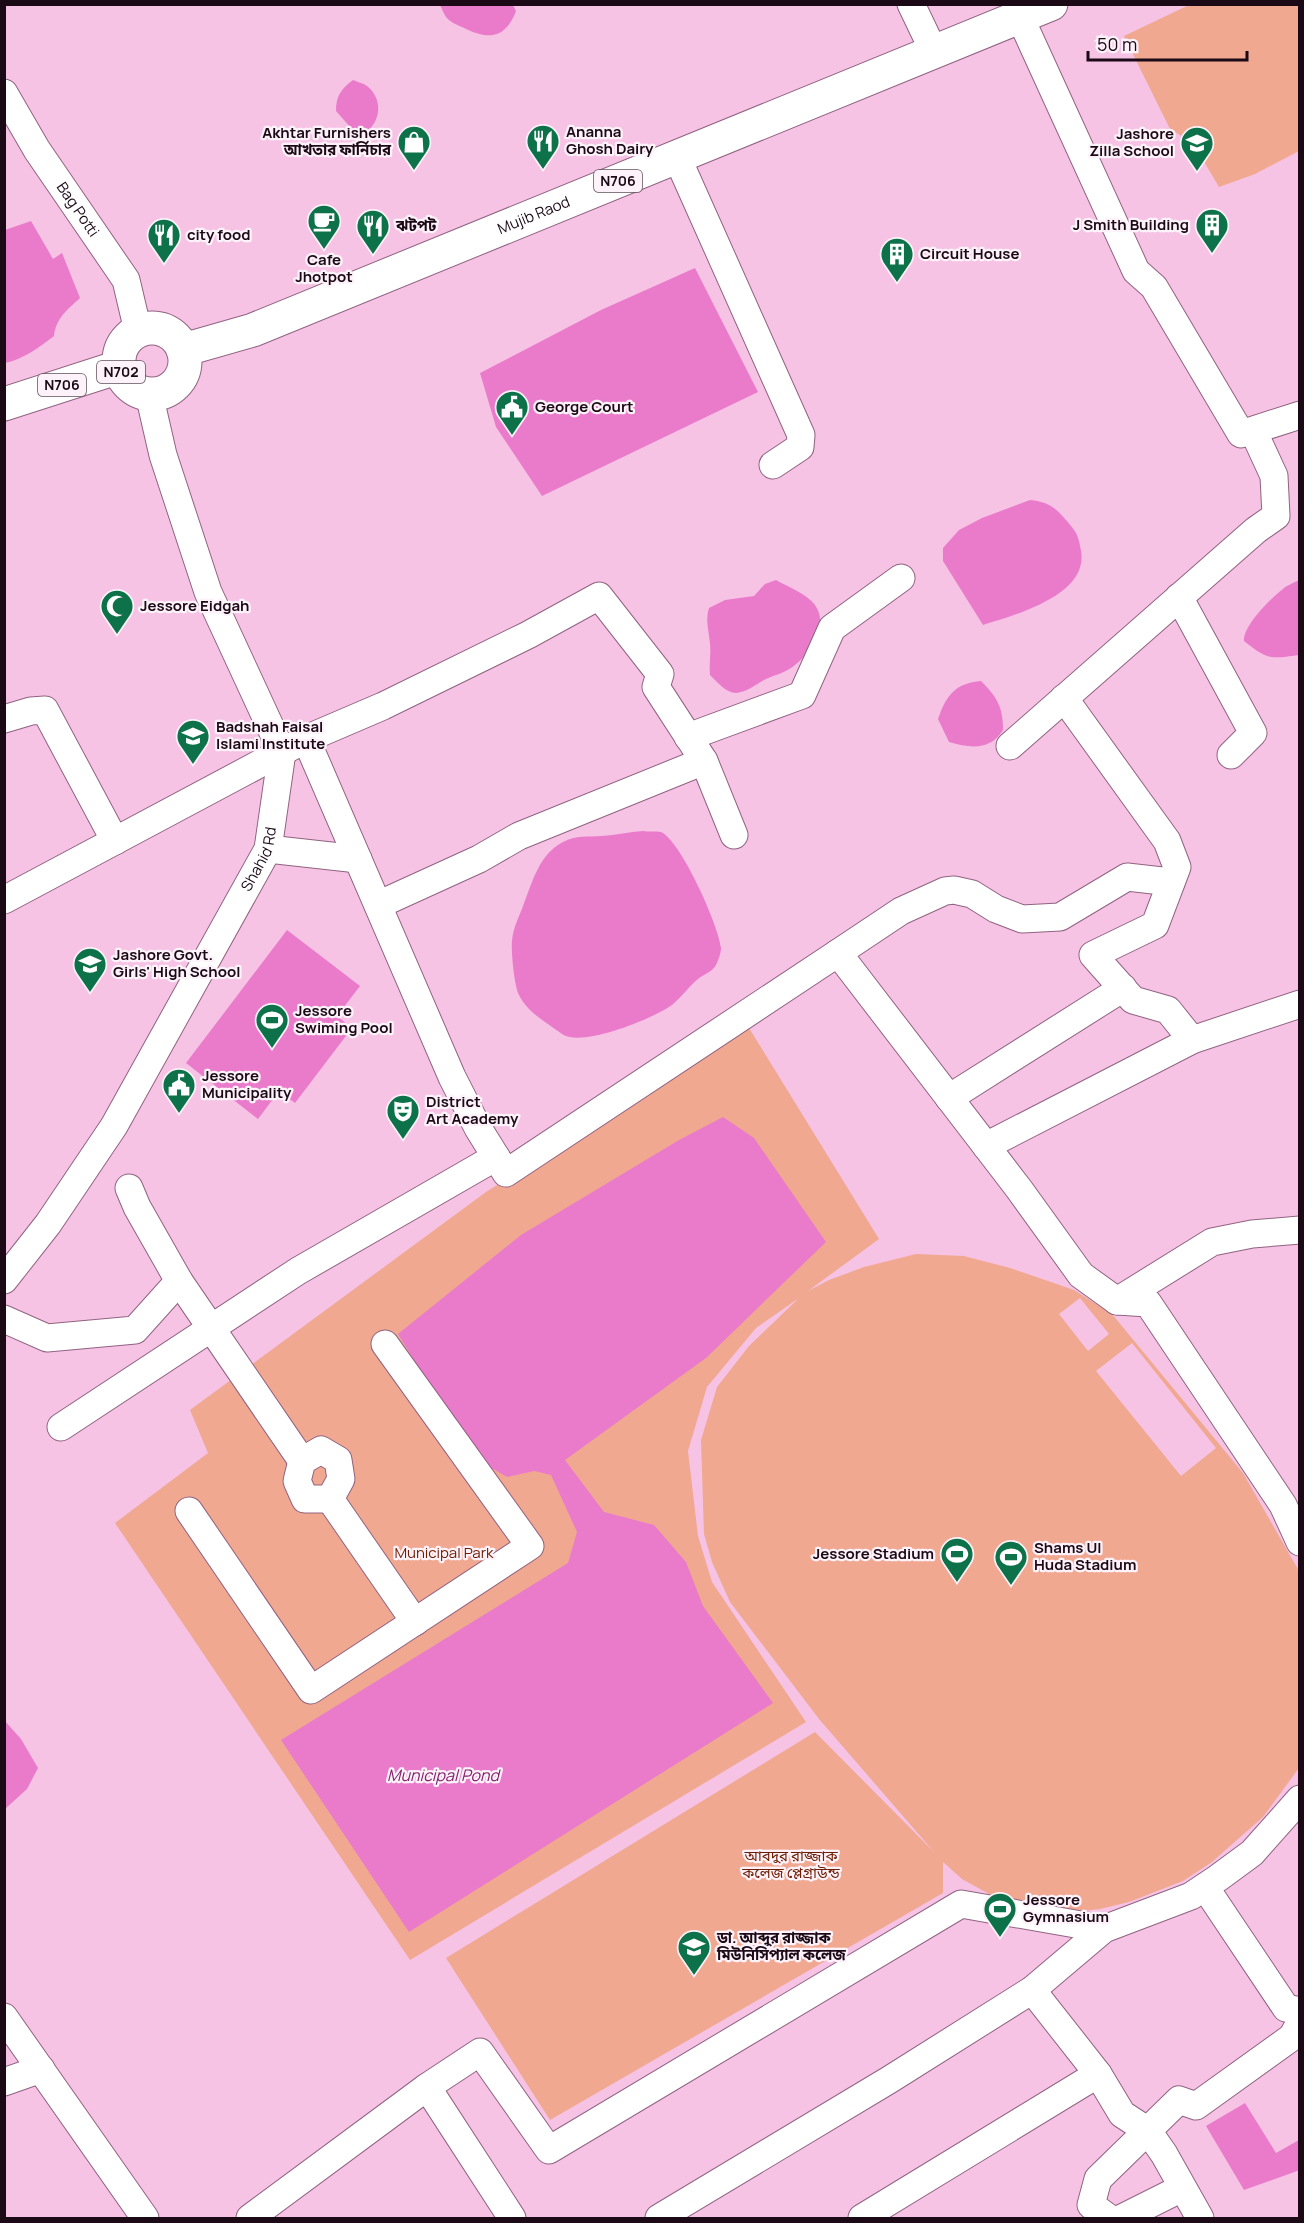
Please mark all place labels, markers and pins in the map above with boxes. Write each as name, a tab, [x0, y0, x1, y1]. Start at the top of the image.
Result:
place label: Ananna Ghosh Dairy	[566, 121, 654, 159]
place label: Akhtar Furnishers আখতার ফার্নিচার	[262, 122, 392, 160]
restaurant icon: Ananna Ghosh Dairy	[525, 123, 561, 170]
place label: Jashore Zilla School	[1089, 123, 1174, 161]
shop icon: Akhtar Furnishers আখতার ফার্নিচার	[396, 124, 432, 171]
school or university icon: Jashore Zilla School	[1179, 125, 1215, 172]
cafe icon: Cafe Jhotpot	[306, 203, 342, 250]
building icon: J Smith Building	[1194, 207, 1230, 254]
restaurant icon: ঝটপট	[355, 208, 391, 255]
place label: J Smith Building	[1073, 214, 1189, 235]
place label: ঝটপট	[395, 215, 437, 236]
restaurant icon: city food	[146, 217, 182, 264]
place label: city food	[187, 224, 250, 245]
building icon: Circuit House	[879, 236, 915, 283]
place label: Circuit House	[920, 243, 1019, 264]
place label: Cafe Jhotpot	[295, 249, 353, 287]
public building icon: George Court	[494, 389, 530, 436]
place label: George Court	[535, 396, 633, 417]
mosque icon: Jessore Eidgah	[99, 588, 135, 635]
place label: Jessore Eidgah	[140, 595, 249, 616]
place label: Badshah Faisal Islami Institute	[216, 716, 325, 754]
school or university icon: Badshah Faisal Islami Institute	[175, 718, 211, 765]
place label: Jashore Govt. Girls' High School	[113, 944, 240, 982]
school or university icon: Jashore Govt. Girls' High School	[72, 946, 108, 993]
place label: Jessore Swiming Pool	[295, 1000, 393, 1038]
sports icon: Jessore Swiming Pool	[254, 1002, 290, 1049]
place label: Jessore Municipality	[202, 1065, 292, 1103]
public building icon: Jessore Municipality	[161, 1067, 197, 1114]
place label: District Art Academy	[426, 1091, 519, 1129]
theatre icon: District Art Academy	[385, 1093, 421, 1140]
sports icon: Jessore Stadium	[939, 1536, 975, 1583]
place label: Shams Ul Huda Stadium	[1034, 1537, 1136, 1575]
sports icon: Shams Ul Huda Stadium	[993, 1539, 1029, 1586]
place label: Jessore Stadium	[813, 1543, 934, 1564]
place label: Jessore Gymnasium	[1023, 1889, 1109, 1927]
sports icon: Jessore Gymnasium	[982, 1891, 1018, 1938]
place label: ডা. আব্দুর রাজ্জাক মিউনিসিপ্যাল কলেজ	[716, 1927, 846, 1965]
school or university icon: ডা. আব্দুর রাজ্জাক মিউনিসিপ্যাল কলেজ	[676, 1929, 712, 1976]

